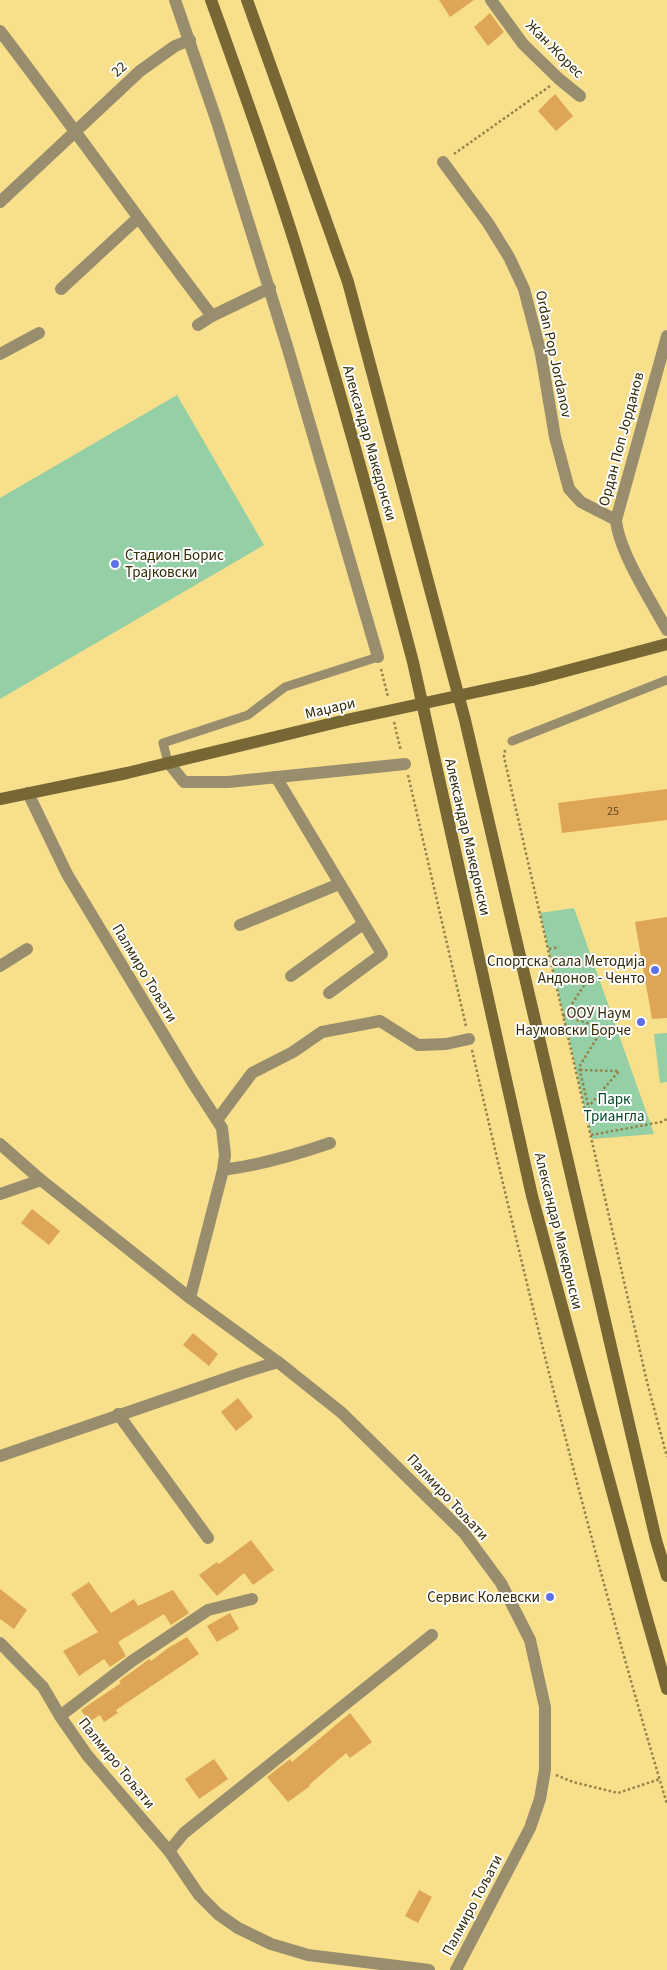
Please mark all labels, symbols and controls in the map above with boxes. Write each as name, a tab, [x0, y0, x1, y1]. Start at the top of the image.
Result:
street label: Жан Жорес	[521, 16, 589, 83]
street label: 22	[107, 57, 132, 82]
street label: Ordan Pop Jordanov	[530, 289, 577, 419]
street label: Александар Македонски	[337, 363, 402, 523]
street label: Ордан Поп Јорданов	[593, 369, 650, 508]
place label: Стадион Борис Трајковски	[125, 545, 224, 583]
marker: Стадион Борис Трајковски	[109, 558, 121, 570]
street label: Маџари	[303, 692, 357, 724]
street label: Александар Македонски	[439, 756, 496, 918]
house number: 25	[607, 803, 619, 820]
street label: Палмиро Тољати	[107, 920, 182, 1026]
place label: Спортска сала Методија Андонов - Ченто	[487, 951, 645, 989]
marker: Спортска сала Методија Андонов - Ченто	[649, 964, 661, 976]
place label: ООУ Наум Наумовски Борче	[515, 1003, 631, 1041]
marker: ООУ Наум Наумовски Борче	[635, 1016, 647, 1028]
park label: Парк Триангла	[584, 1089, 644, 1127]
street label: Александар Македонски	[529, 1150, 588, 1312]
street label: Палмиро Тољати	[402, 1449, 493, 1545]
place label: Сервис Колевски	[427, 1587, 540, 1608]
marker: Сервис Колевски	[544, 1591, 556, 1603]
street label: Палмиро Тољати	[73, 1713, 160, 1813]
street label: Палмиро Тољати	[437, 1851, 508, 1959]

